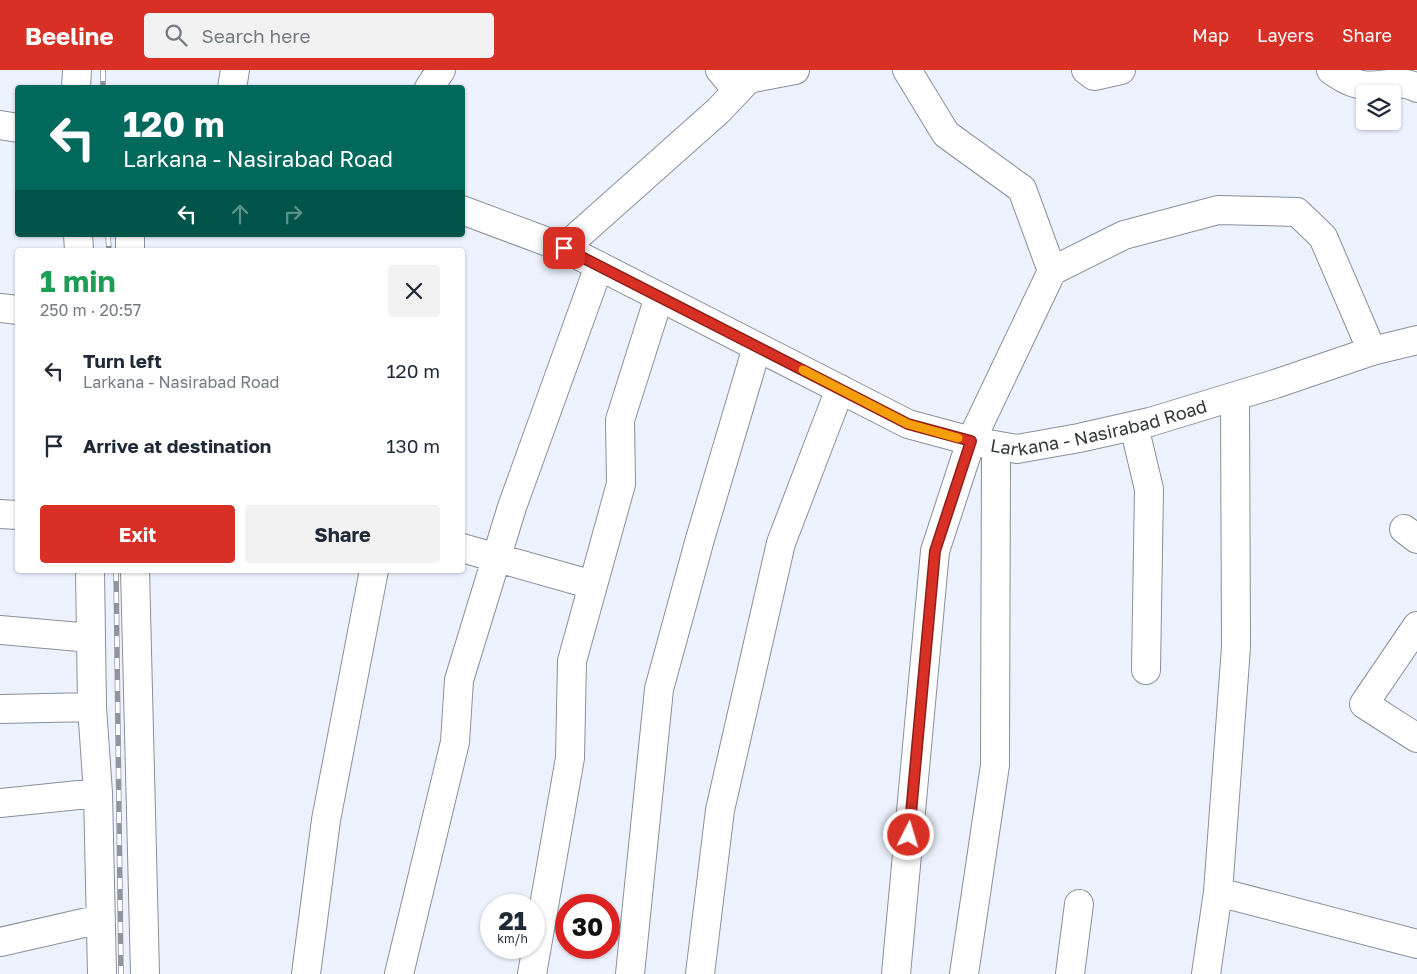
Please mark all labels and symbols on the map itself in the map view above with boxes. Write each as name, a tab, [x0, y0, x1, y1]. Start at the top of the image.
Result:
pin	[543, 227, 585, 269]
street label: Larkana - Nasirabad Road	[989, 394, 1209, 460]
position arrow	[882, 808, 934, 860]
speed limit sign: 30	[555, 894, 620, 959]

